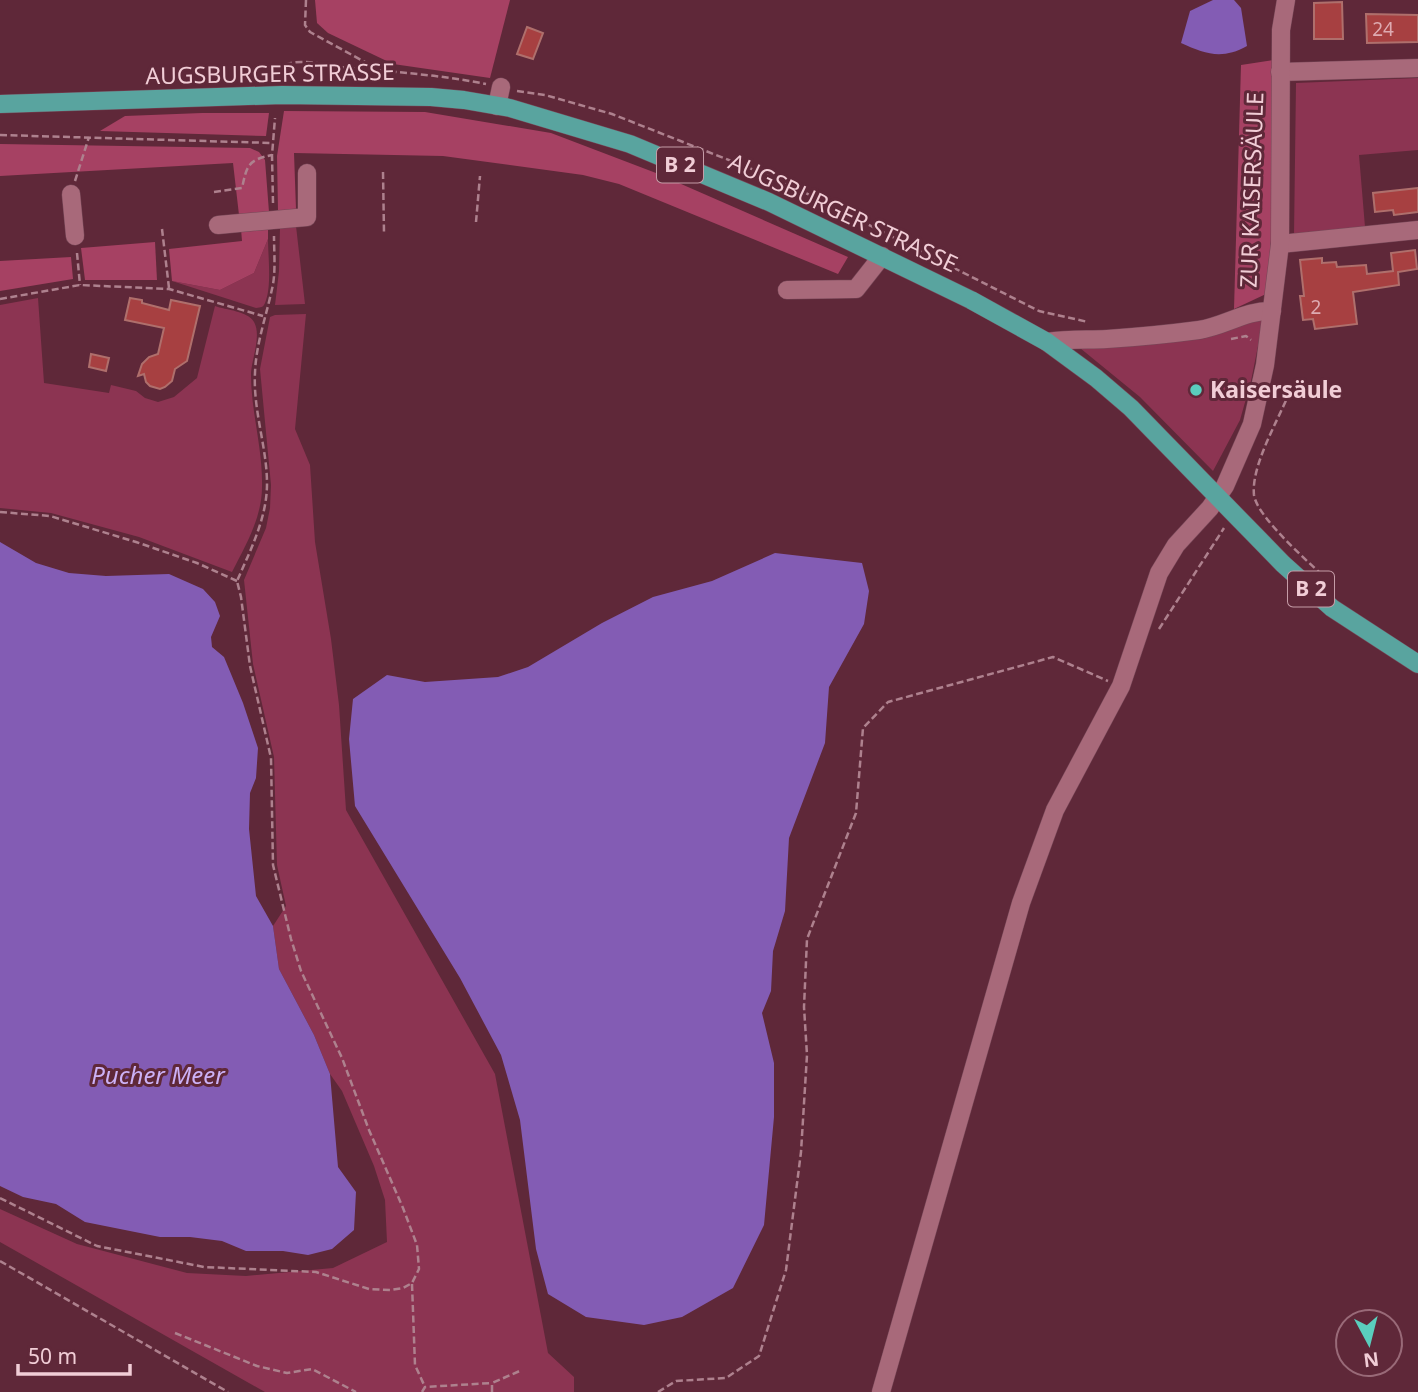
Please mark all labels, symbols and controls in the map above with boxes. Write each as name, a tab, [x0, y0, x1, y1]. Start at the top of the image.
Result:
house number: 24	[1372, 16, 1394, 42]
street label: AUGSBURGER STRASSE	[145, 55, 395, 91]
street label: ZUR KAISERSÄULE	[1232, 92, 1270, 288]
street label: AUGSBURGER STRASSE	[724, 145, 963, 279]
road number: B 2	[657, 148, 703, 182]
house number: 2	[1311, 294, 1321, 320]
place label: Kaisersäule	[1210, 373, 1342, 405]
marker: Kaisersäule	[1188, 382, 1204, 398]
road number: B 2	[1288, 572, 1334, 606]
water label: Pucher Meer	[91, 1058, 226, 1091]
north arrow	[1334, 1308, 1404, 1378]
scale bar	[18, 1332, 130, 1376]
text: 50 m	[28, 1342, 77, 1370]
text: N	[1362, 1346, 1380, 1374]

